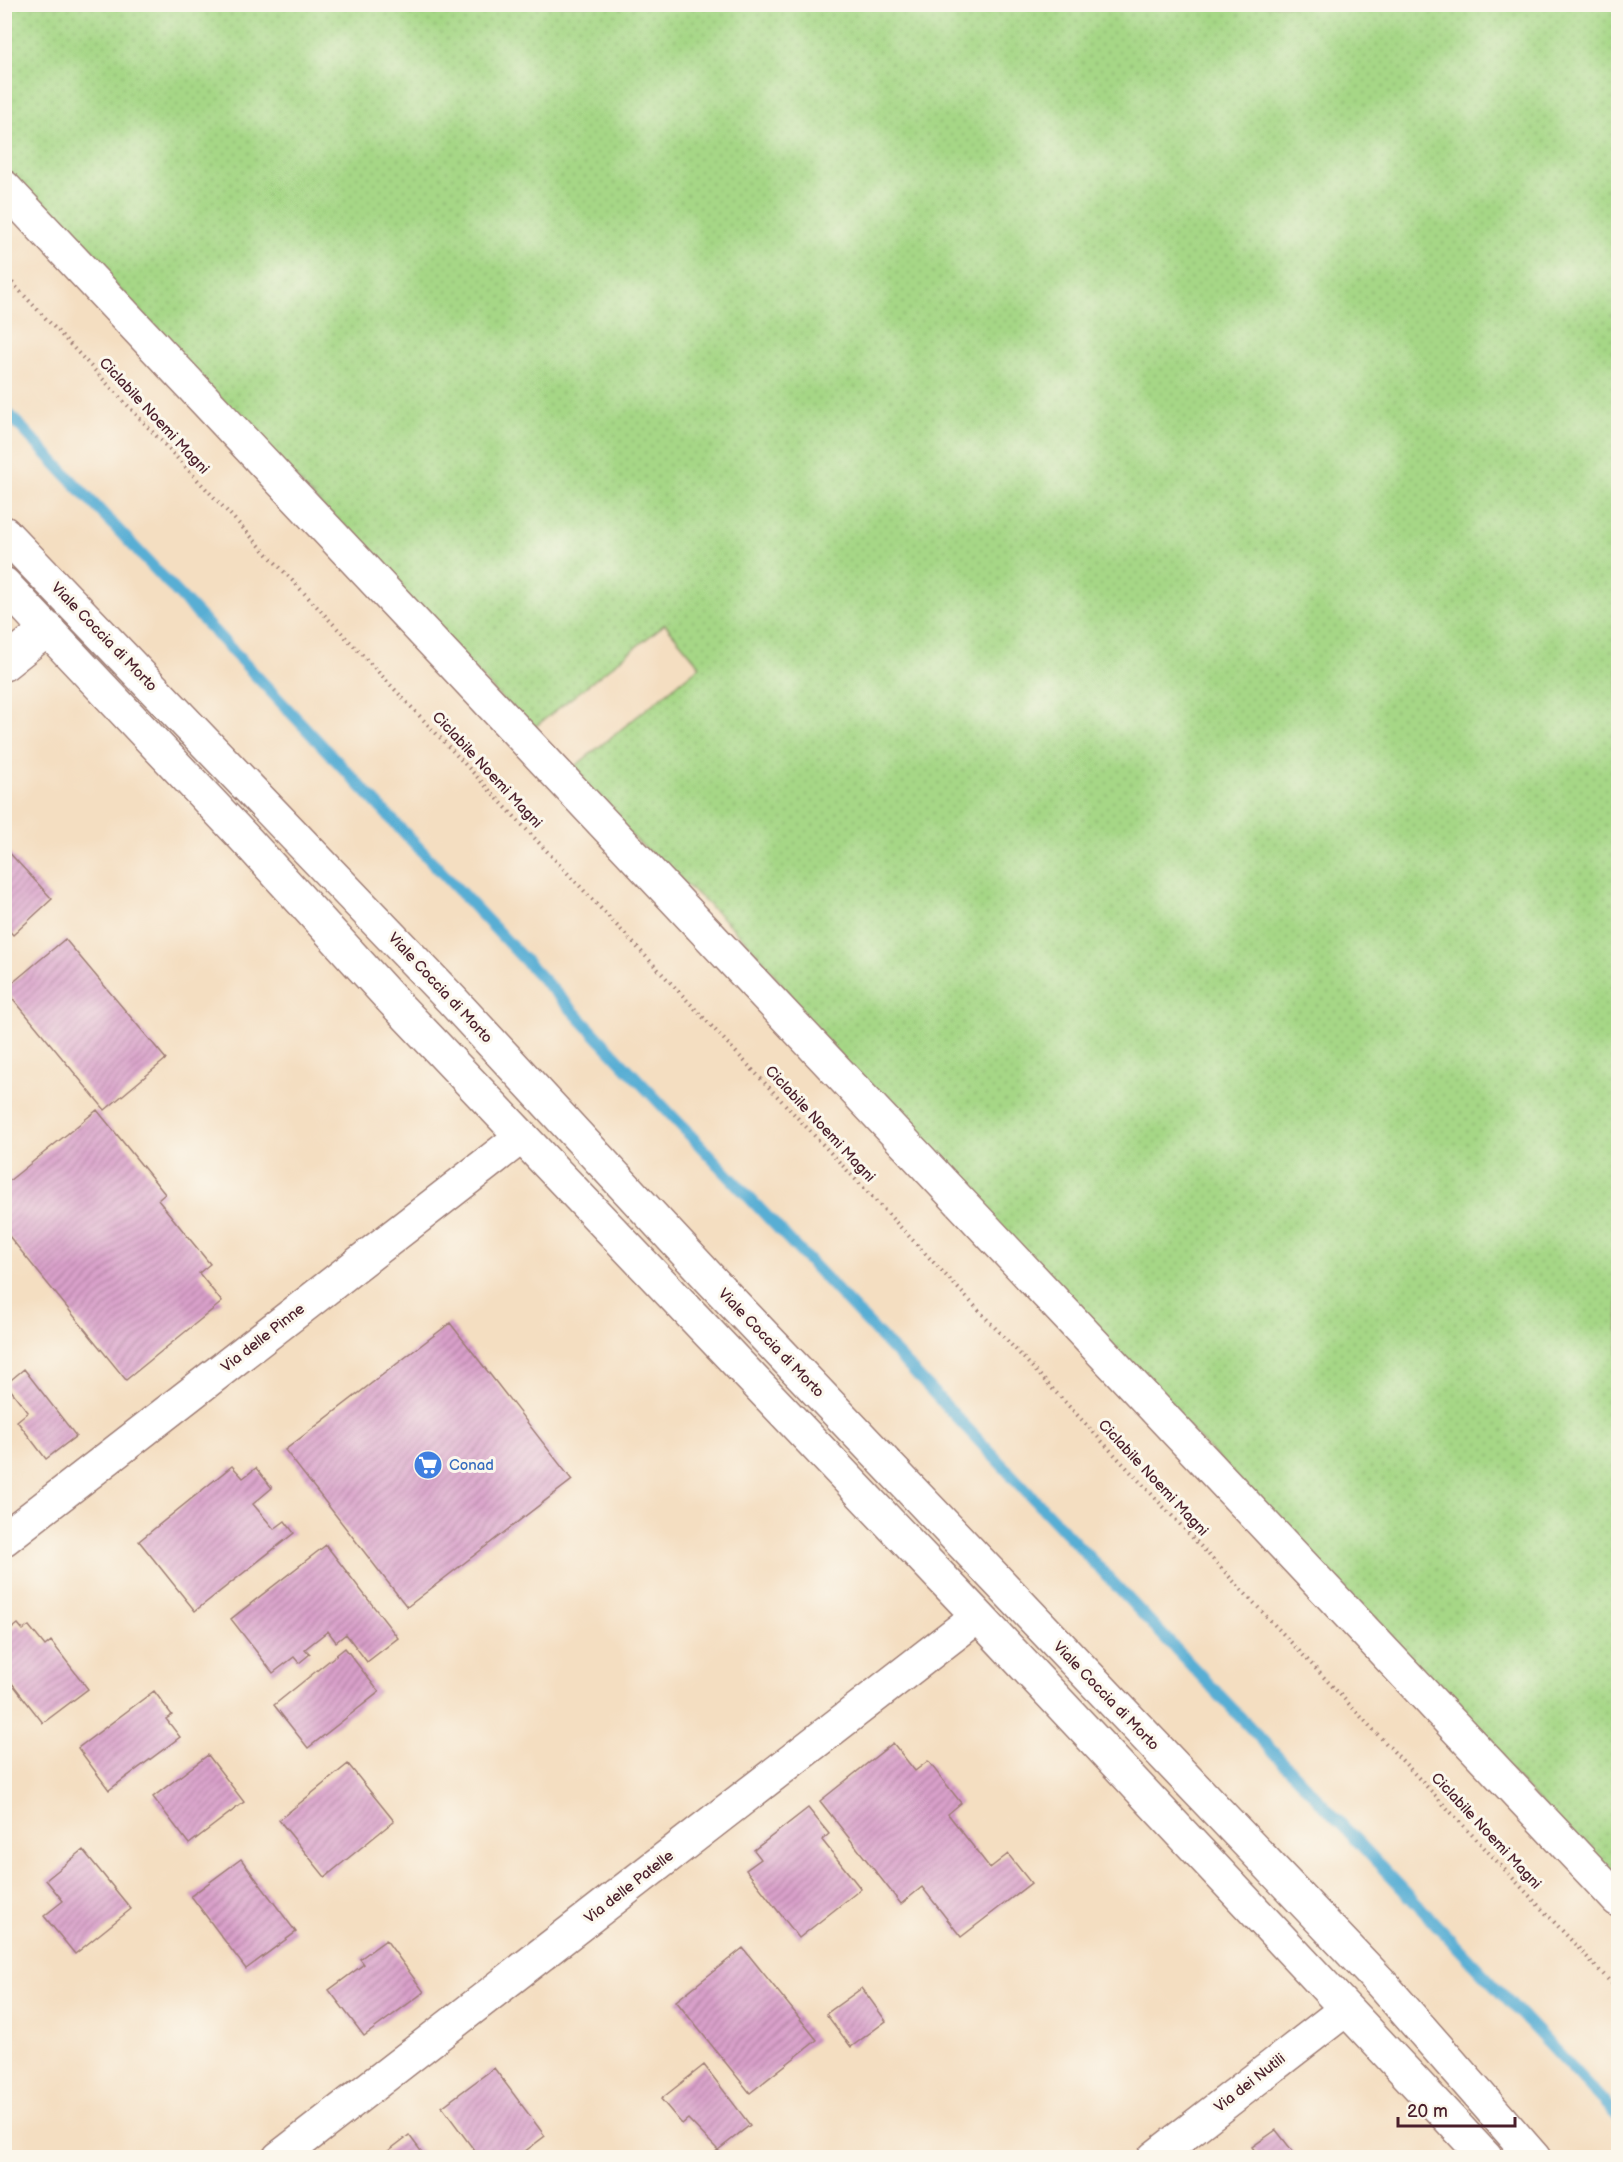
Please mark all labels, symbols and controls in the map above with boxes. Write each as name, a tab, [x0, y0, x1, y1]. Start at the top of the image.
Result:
street label: Ciclabile Noemi Magni	[95, 354, 213, 478]
street label: Viale Coccia di Morto	[47, 578, 161, 696]
street label: Ciclabile Noemi Magni	[428, 708, 546, 832]
street label: Viale Coccia di Morto	[384, 929, 496, 1047]
street label: Ciclabile Noemi Magni	[761, 1062, 879, 1186]
street label: Viale Coccia di Morto	[714, 1284, 828, 1402]
street label: Via delle Pinne	[217, 1299, 309, 1377]
street label: Ciclabile Noemi Magni	[1094, 1416, 1212, 1540]
supermarket icon: Conad	[412, 1449, 444, 1481]
place label: Conad	[449, 1456, 494, 1475]
street label: Viale Coccia di Morto	[1049, 1637, 1163, 1755]
street label: Ciclabile Noemi Magni	[1427, 1769, 1545, 1893]
street label: Via delle Patelle	[581, 1846, 678, 1928]
street label: Via dei Nutili	[1211, 2049, 1289, 2117]
scale bar	[1398, 2090, 1515, 2128]
text: 20 m	[1407, 2101, 1448, 2122]

